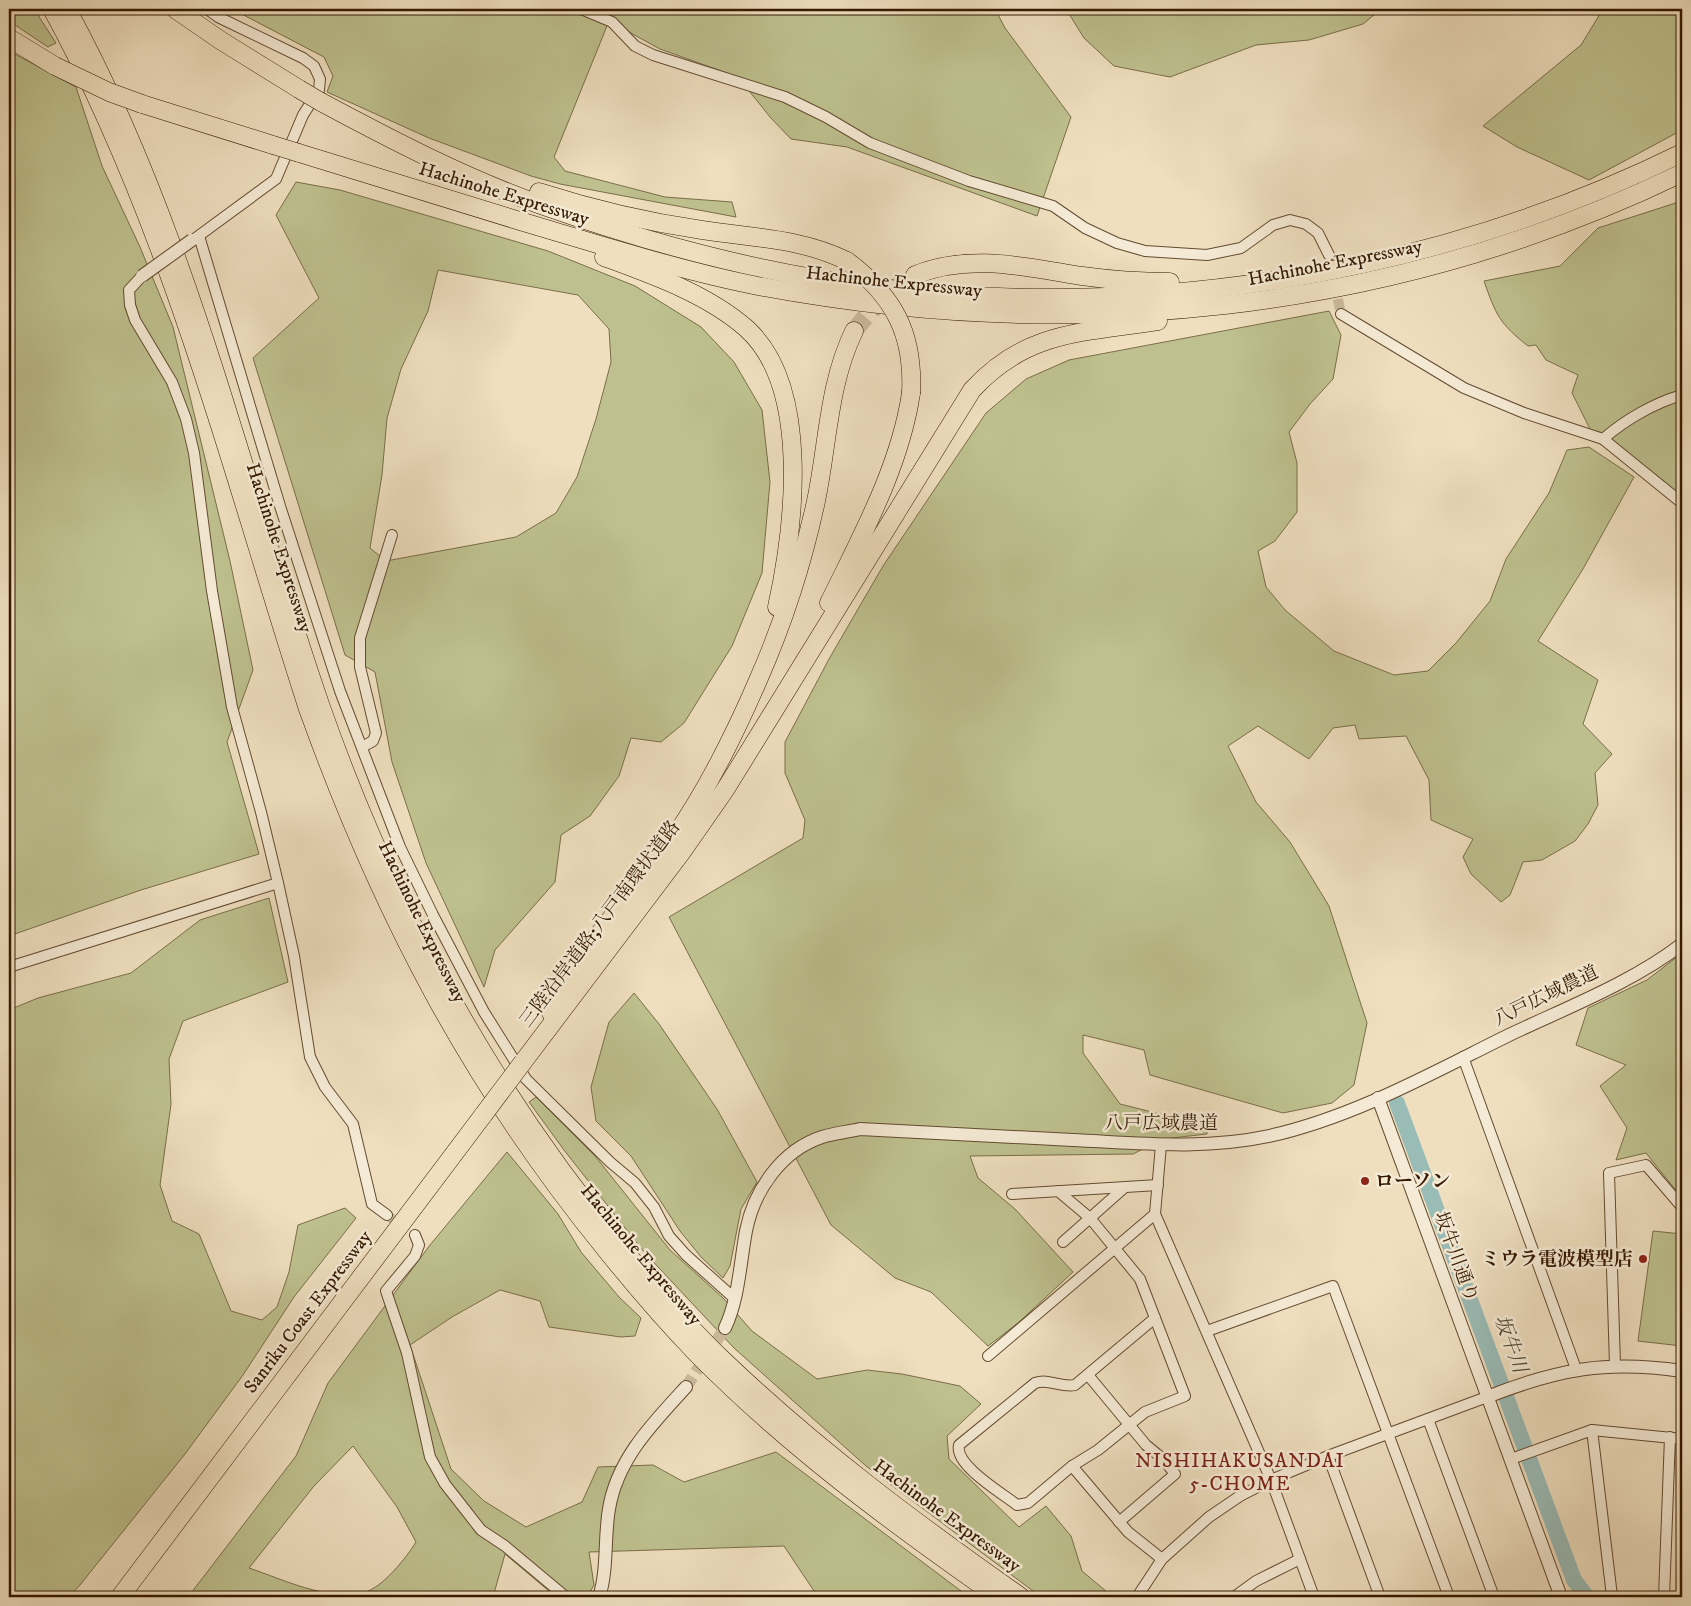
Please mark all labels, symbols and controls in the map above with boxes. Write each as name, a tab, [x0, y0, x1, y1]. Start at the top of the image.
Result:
street label: Hachinohe Expressway	[416, 157, 593, 231]
street label: Hachinohe Expressway	[1246, 235, 1425, 291]
street label: Hachinohe Expressway	[805, 261, 984, 303]
street label: Hachinohe Expressway	[241, 460, 318, 637]
street label: 三陸沿岸道路;八戸南環状道路	[515, 816, 685, 1032]
street label: Hachinohe Expressway	[373, 837, 472, 1007]
street label: 八戸広域農道	[1490, 961, 1602, 1031]
street label: 八戸広域農道	[1104, 1112, 1218, 1135]
place label: ローソン	[1375, 1170, 1450, 1193]
marker: ローソン	[1359, 1175, 1371, 1187]
street label: Hachinohe Expressway	[575, 1180, 707, 1331]
street label: 坂牛川通り	[1429, 1208, 1483, 1306]
street label: Sanriku Coast Expressway	[239, 1225, 377, 1398]
place label: ミウラ電波模型店	[1481, 1248, 1633, 1271]
marker: ミウラ電波模型店	[1637, 1253, 1649, 1265]
water label: 坂牛川	[1488, 1312, 1533, 1378]
district label: NISHIHAKUSANDAI 5-CHOME	[1135, 1449, 1345, 1497]
street label: Hachinohe Expressway	[869, 1455, 1026, 1578]

